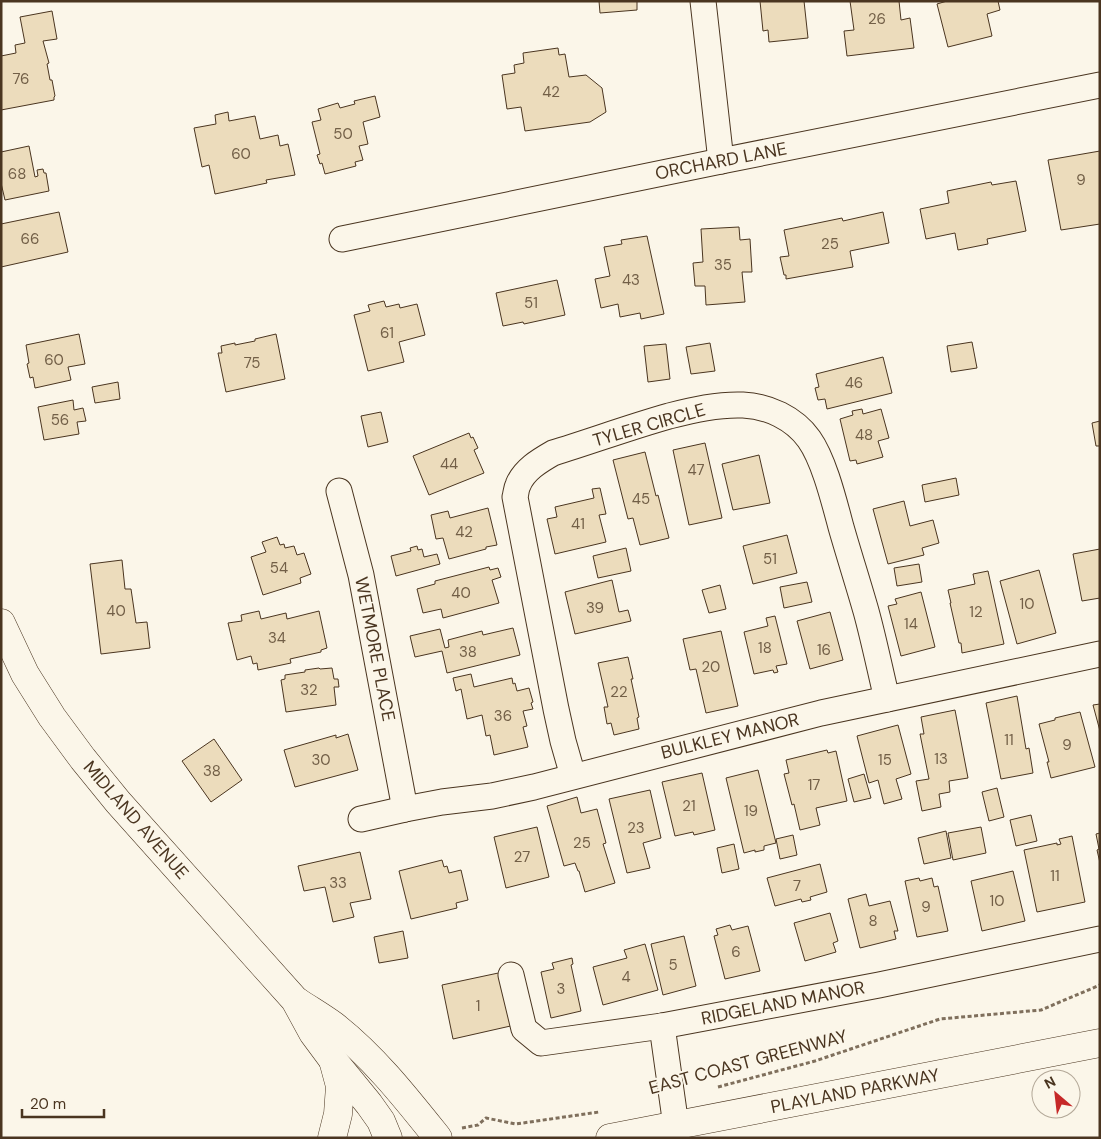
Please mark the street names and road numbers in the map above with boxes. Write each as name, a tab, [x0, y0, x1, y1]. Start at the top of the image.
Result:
street label: ORCHARD LANE	[653, 136, 789, 186]
street label: TYLER CIRCLE	[590, 397, 708, 453]
street label: WETMORE PLACE	[349, 575, 401, 723]
street label: BULKLEY MANOR	[658, 707, 802, 765]
street label: MIDLAND AVENUE	[78, 756, 194, 884]
street label: RIDGELAND MANOR	[699, 975, 867, 1031]
street label: EAST COAST GREENWAY	[646, 1024, 850, 1100]
street label: PLAYLAND PARKWAY	[769, 1063, 942, 1119]

